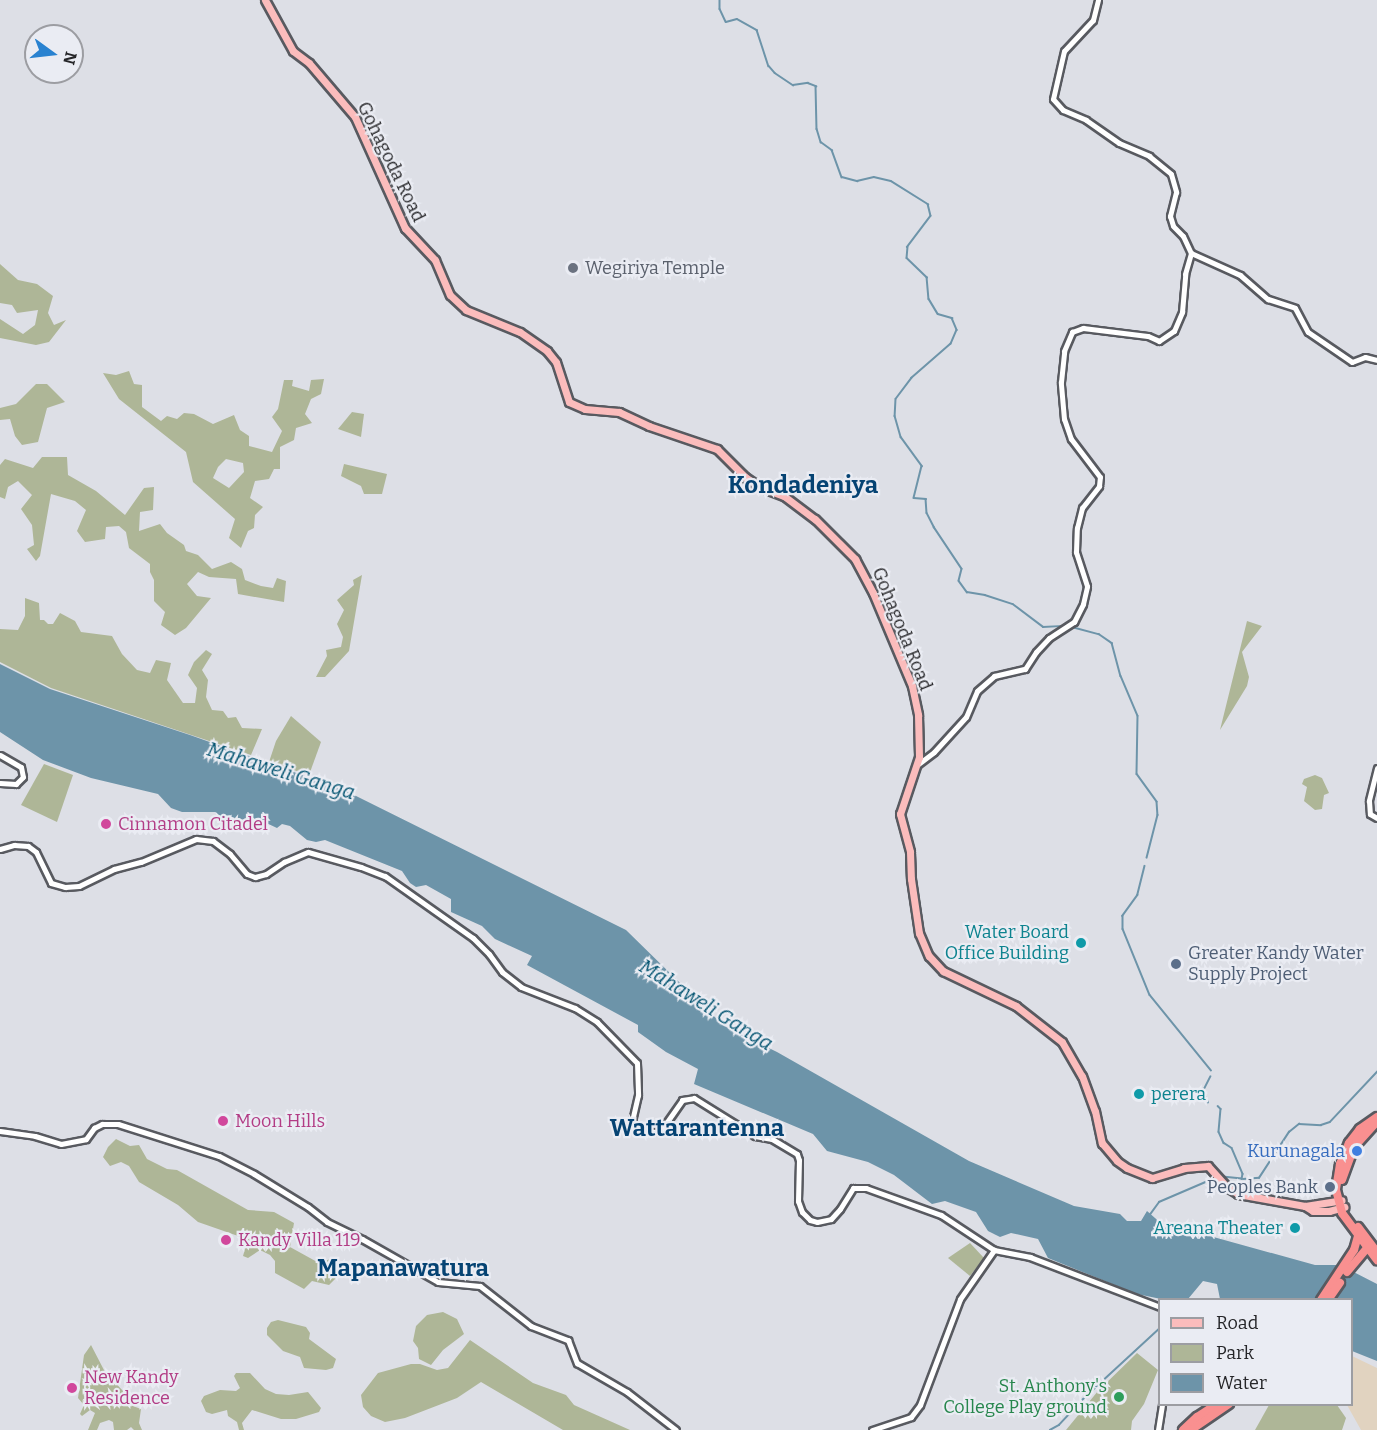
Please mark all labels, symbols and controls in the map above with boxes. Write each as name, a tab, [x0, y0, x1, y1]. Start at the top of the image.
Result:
north arrow	[24, 24, 84, 84]
text: N	[59, 50, 81, 67]
street label: Gohagoda Road	[353, 98, 429, 226]
place label: Wegiriya Temple	[585, 257, 725, 279]
marker: Wegiriya Temple	[566, 261, 580, 275]
district label: Kondadeniya	[728, 472, 878, 500]
street label: Gohagoda Road	[867, 564, 937, 694]
water label: Mahaweli Ganga	[204, 737, 358, 805]
place label: Cinnamon Citadel	[118, 813, 268, 835]
marker: Cinnamon Citadel	[99, 817, 113, 831]
place label: Water Board Office Building	[945, 922, 1069, 964]
marker: Water Board Office Building	[1074, 936, 1088, 950]
place label: Greater Kandy Water Supply Project	[1188, 943, 1364, 986]
water label: Mahaweli Ganga	[635, 954, 777, 1056]
marker: Greater Kandy Water Supply Project	[1169, 957, 1183, 971]
place label: perera	[1151, 1083, 1206, 1105]
marker: perera	[1132, 1087, 1146, 1101]
place label: Moon Hills	[235, 1110, 325, 1132]
marker: Moon Hills	[216, 1114, 230, 1128]
district label: Wattarantenna	[610, 1115, 784, 1143]
place label: Kurunagala	[1247, 1140, 1345, 1162]
marker: Kurunagala	[1350, 1144, 1364, 1158]
place label: Peoples Bank	[1207, 1176, 1318, 1198]
marker: Peoples Bank	[1323, 1180, 1337, 1194]
place label: Areana Theater	[1153, 1217, 1283, 1239]
marker: Areana Theater	[1288, 1221, 1302, 1235]
place label: Kandy Villa 119	[238, 1229, 361, 1251]
marker: Kandy Villa 119	[219, 1233, 233, 1247]
district label: Mapanawatura	[317, 1255, 489, 1283]
legend	[1158, 1298, 1353, 1406]
text: Road	[1216, 1312, 1258, 1334]
text: Park	[1216, 1342, 1254, 1364]
place label: New Kandy Residence	[84, 1367, 179, 1410]
text: Water	[1216, 1372, 1267, 1394]
place label: St. Anthony's College Play ground	[943, 1376, 1107, 1418]
marker: New Kandy Residence	[65, 1381, 79, 1395]
marker: St. Anthony's College Play ground	[1112, 1390, 1126, 1404]

